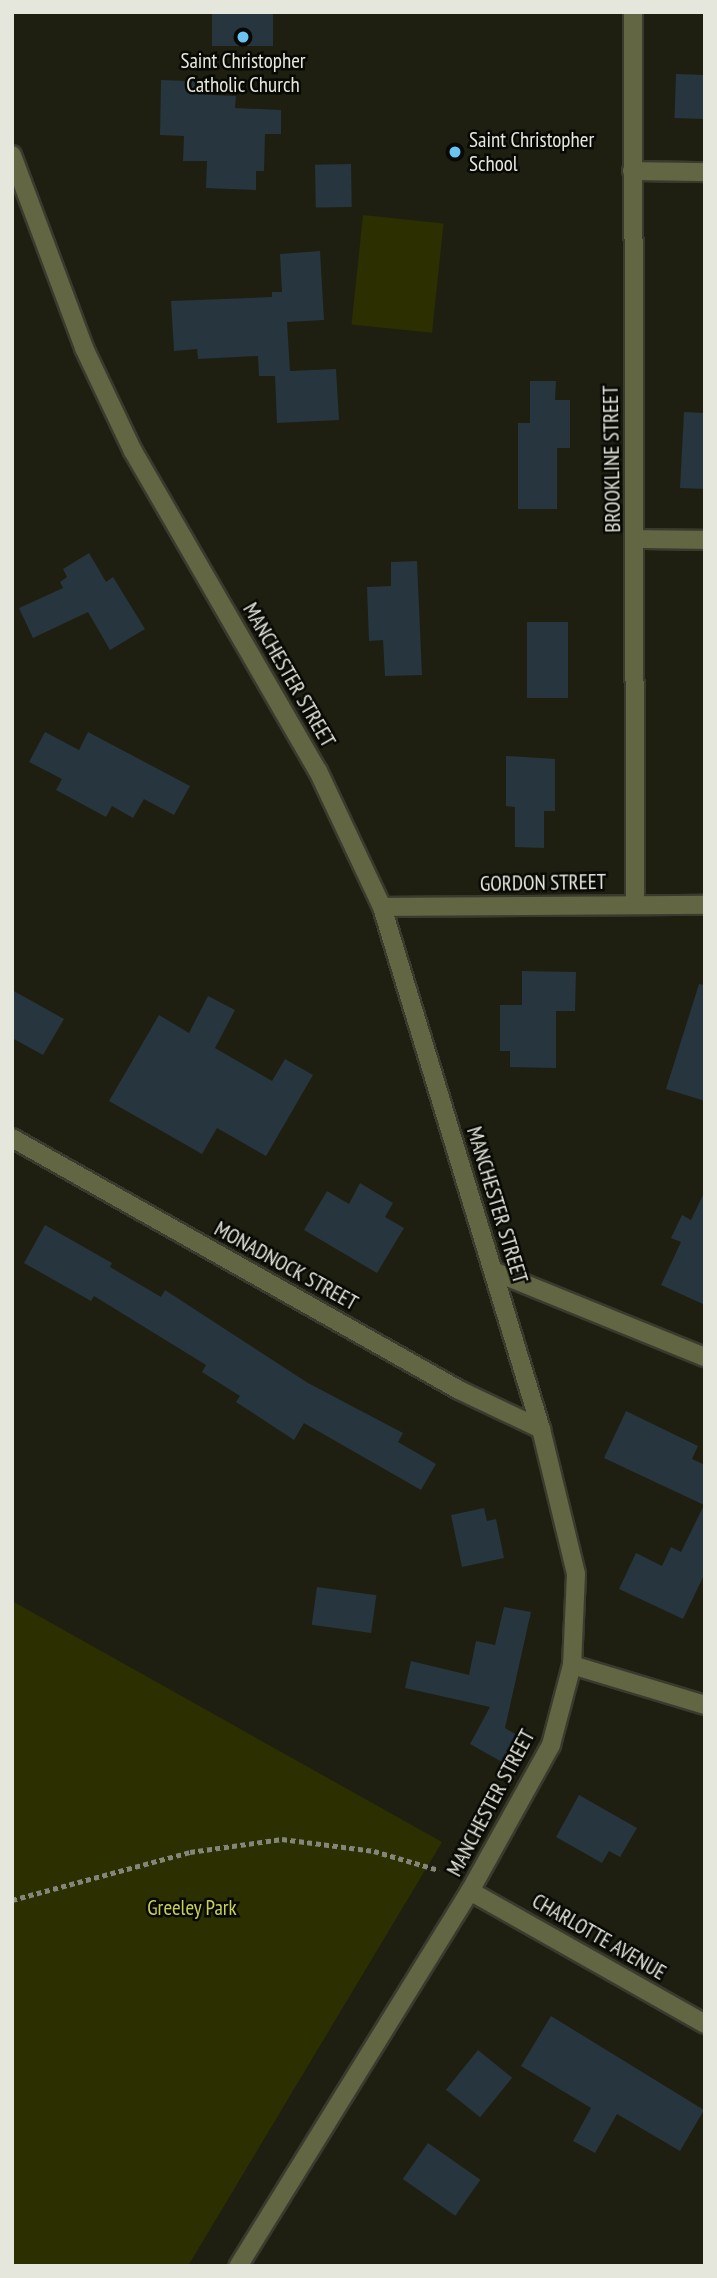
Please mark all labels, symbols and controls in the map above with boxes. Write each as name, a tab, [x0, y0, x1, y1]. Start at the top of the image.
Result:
marker: Saint Christopher Catholic Church	[235, 29, 251, 45]
place label: Saint Christopher Catholic Church	[180, 48, 306, 98]
place label: Saint Christopher School	[469, 127, 594, 177]
marker: Saint Christopher School	[447, 144, 463, 160]
street label: BROOKLINE STREET	[598, 385, 626, 533]
street label: MANCHESTER STREET	[238, 598, 340, 752]
street label: GORDON STREET	[480, 869, 606, 897]
street label: MANCHESTER STREET	[461, 1124, 533, 1286]
street label: MONADNOCK STREET	[210, 1216, 362, 1316]
street label: MANCHESTER STREET	[442, 1725, 540, 1881]
street label: CHARLOTTE AVENUE	[527, 1888, 671, 1986]
park label: Greeley Park	[147, 1895, 237, 1921]

